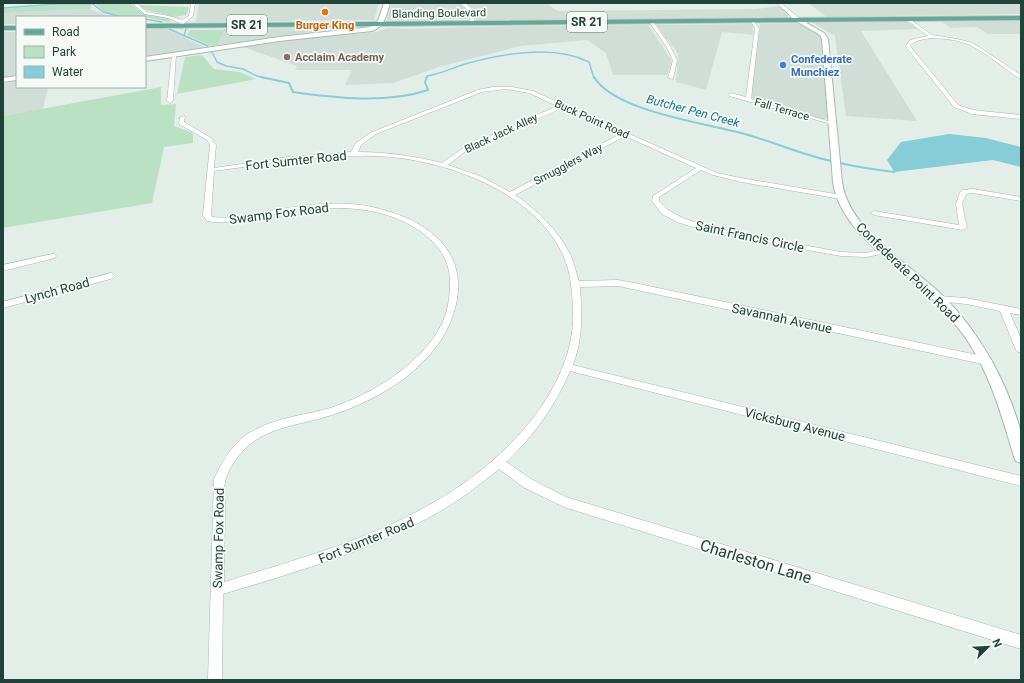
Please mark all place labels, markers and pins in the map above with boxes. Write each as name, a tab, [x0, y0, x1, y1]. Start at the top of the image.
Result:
marker: Burger King	[320, 7, 330, 17]
place label: Burger King	[296, 19, 354, 32]
place label: Acclaim Academy	[295, 51, 384, 64]
marker: Acclaim Academy	[282, 52, 292, 62]
place label: Confederate Munchiez	[791, 53, 852, 79]
marker: Confederate Munchiez	[778, 60, 788, 70]

